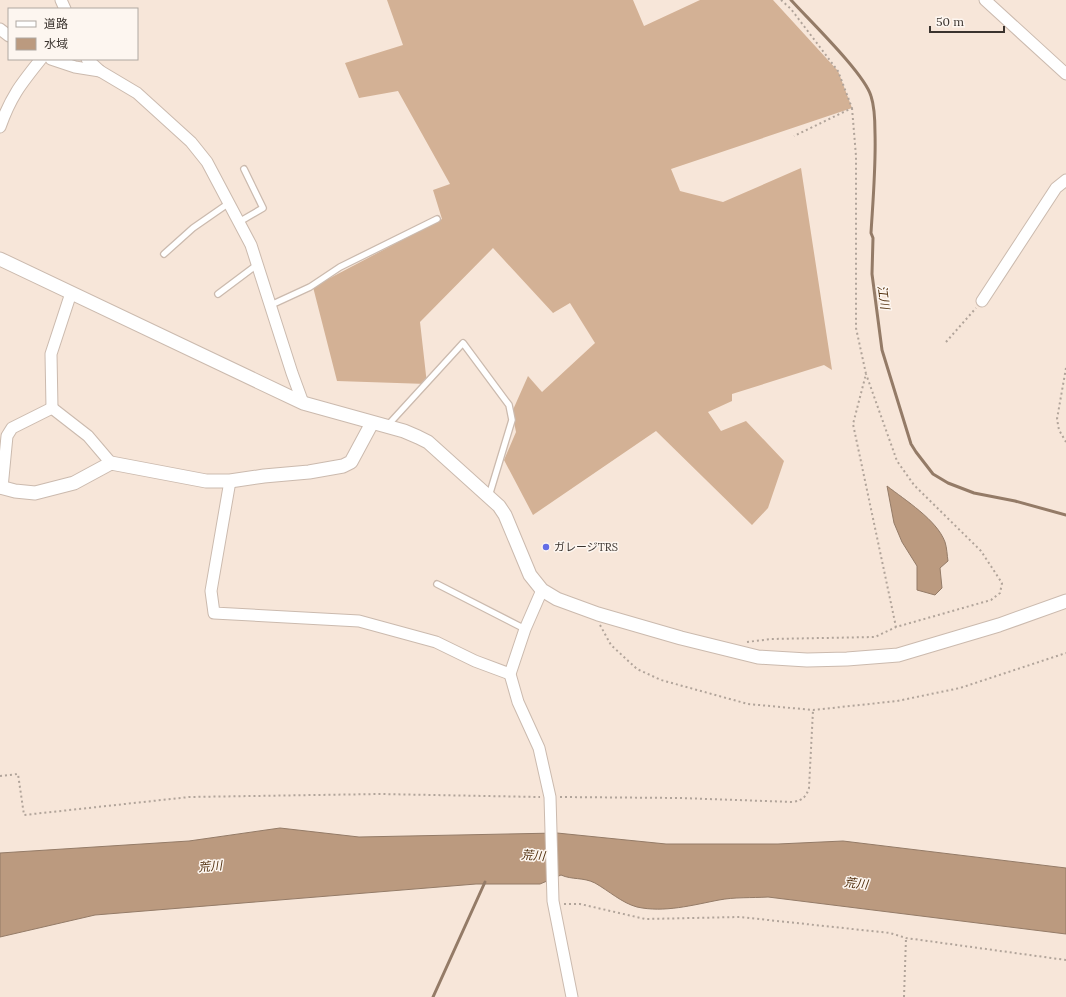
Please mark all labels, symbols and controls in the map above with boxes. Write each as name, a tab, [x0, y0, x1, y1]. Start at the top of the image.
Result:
legend	[8, 8, 138, 60]
scale bar	[930, 8, 1004, 34]
text: 50 m	[936, 14, 964, 29]
text: 道路	[44, 16, 68, 31]
text: 水域	[44, 36, 68, 51]
water label: 江川	[875, 284, 893, 312]
place label: ガレージTRS	[554, 540, 618, 554]
marker: ガレージTRS	[541, 542, 551, 552]
water label: 荒川	[520, 847, 547, 863]
water label: 荒川	[197, 857, 225, 875]
water label: 荒川	[843, 874, 871, 892]

